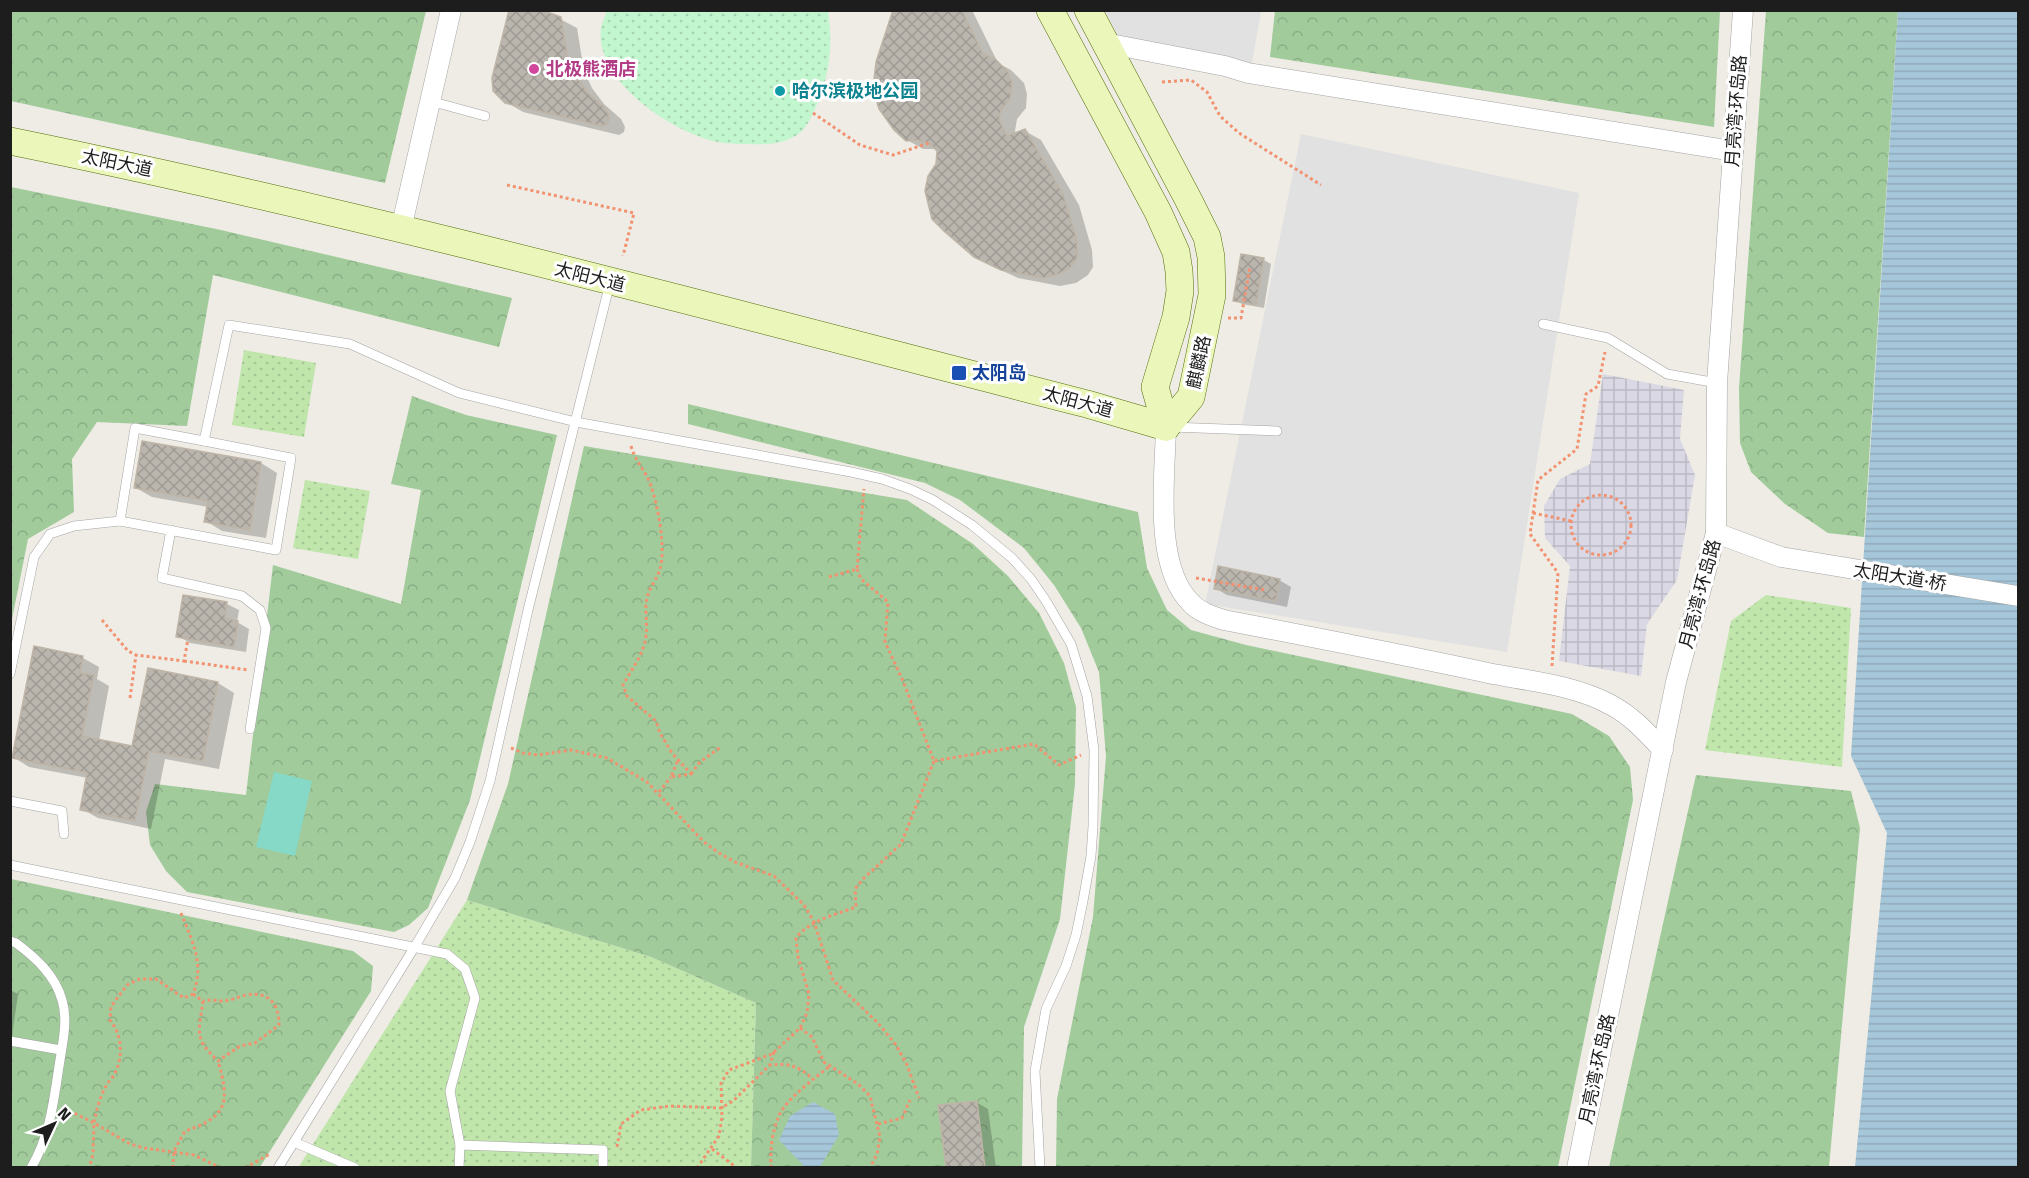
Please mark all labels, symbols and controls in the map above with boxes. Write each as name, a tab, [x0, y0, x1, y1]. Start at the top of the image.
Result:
street label: 月亮湾·环岛路	[1721, 54, 1751, 168]
place label: 北极熊酒店	[546, 58, 636, 80]
marker: 北极熊酒店	[527, 62, 541, 76]
place label: 哈尔滨极地公园	[792, 80, 918, 102]
marker: 哈尔滨极地公园	[773, 84, 787, 98]
street label: 太阳大道	[79, 145, 155, 181]
street label: 太阳大道	[552, 258, 628, 296]
street label: 麒麟路	[1183, 333, 1215, 391]
place label: 太阳岛	[972, 362, 1026, 384]
marker: 太阳岛	[950, 364, 968, 382]
street label: 太阳大道	[1040, 382, 1116, 422]
street label: 月亮湾·环岛路	[1675, 537, 1725, 651]
street label: 太阳大道·桥	[1852, 559, 1948, 595]
street label: 月亮湾·环岛路	[1575, 1012, 1619, 1126]
north arrow	[24, 1094, 84, 1154]
text: N	[54, 1104, 75, 1124]

